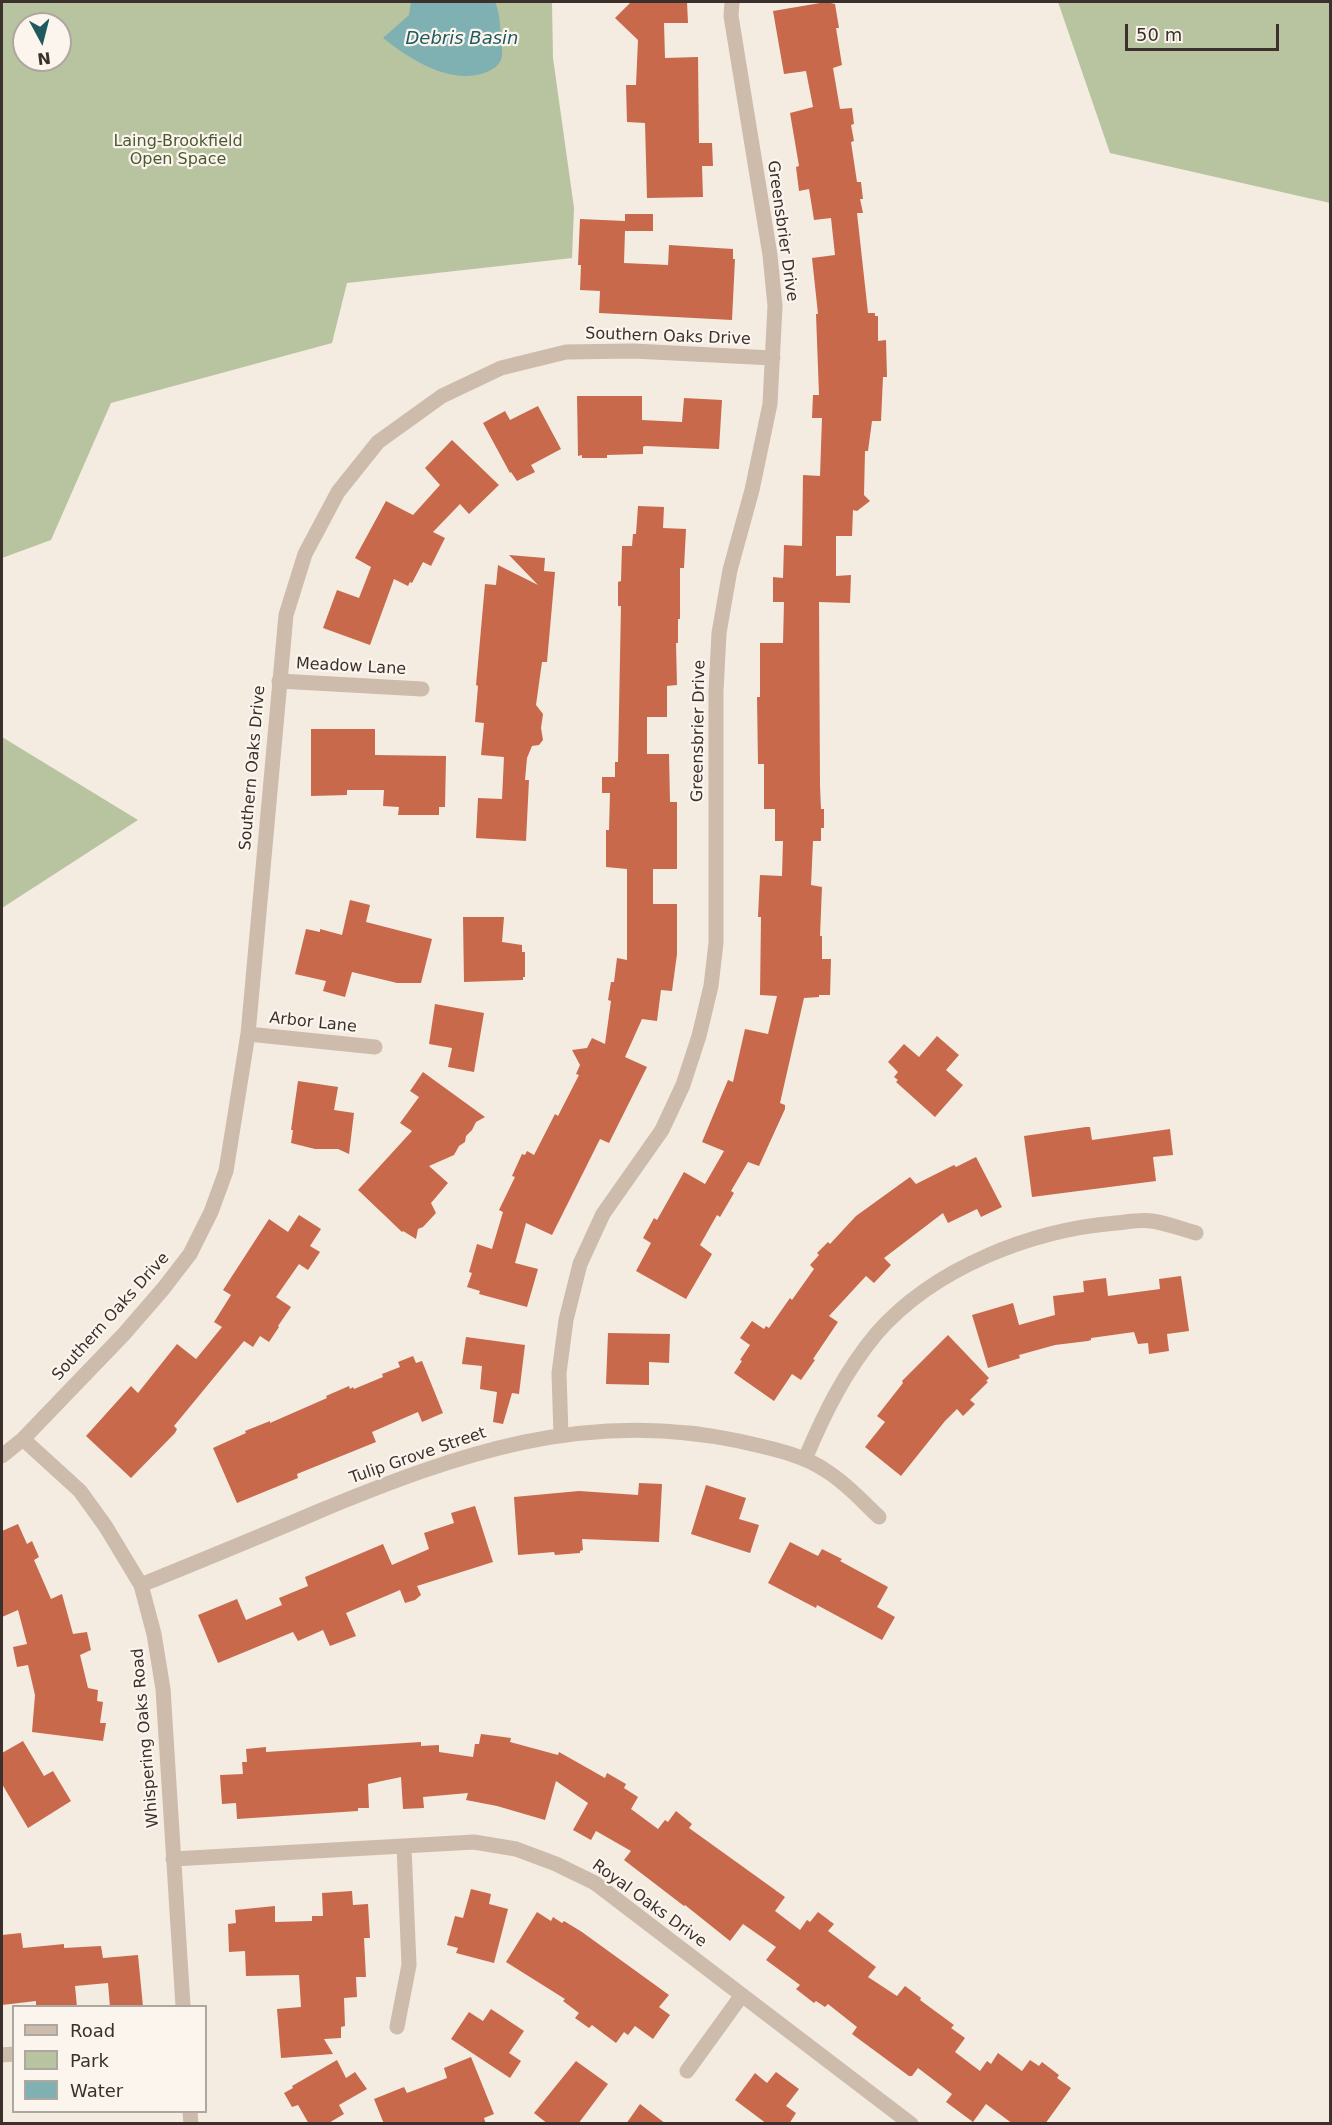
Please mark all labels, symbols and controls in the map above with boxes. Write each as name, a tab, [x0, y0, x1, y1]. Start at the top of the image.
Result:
north arrow	[12, 12, 72, 72]
scale bar	[1128, 12, 1282, 50]
text: 50 m	[1136, 24, 1182, 45]
water label: Debris Basin	[405, 28, 519, 50]
text: N	[36, 48, 52, 69]
park label: Laing-Brookfield Open Space	[113, 132, 243, 170]
street label: Greensbrier Drive	[763, 159, 801, 303]
street label: Southern Oaks Drive	[585, 325, 751, 349]
street label: Meadow Lane	[295, 655, 407, 679]
street label: Greensbrier Drive	[688, 660, 710, 802]
street label: Southern Oaks Drive	[236, 685, 270, 851]
street label: Arbor Lane	[268, 1009, 358, 1037]
street label: Southern Oaks Drive	[48, 1249, 174, 1385]
street label: Tulip Grove Street	[347, 1424, 489, 1488]
street label: Whispering Oaks Road	[129, 1647, 163, 1829]
street label: Royal Oaks Drive	[588, 1856, 710, 1952]
legend	[12, 2005, 207, 2113]
text: Road	[70, 2020, 115, 2041]
text: Park	[70, 2050, 109, 2071]
text: Water	[70, 2080, 123, 2101]

